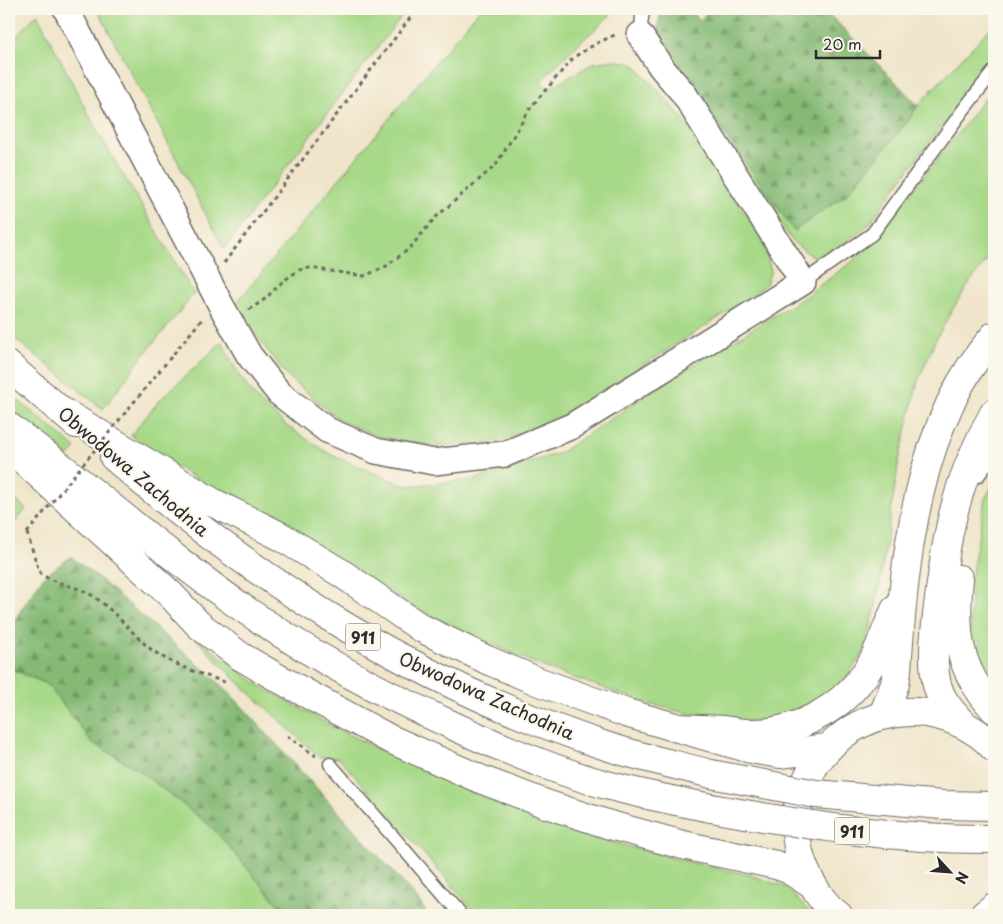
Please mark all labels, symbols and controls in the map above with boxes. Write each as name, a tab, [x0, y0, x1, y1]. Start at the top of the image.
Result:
scale bar	[816, 28, 879, 60]
text: 20 m	[823, 32, 862, 55]
street label: Obwodowa Zachodnia	[53, 400, 216, 543]
road number: 911	[346, 624, 380, 650]
street label: Obwodowa Zachodnia	[395, 644, 579, 746]
road number: 911	[834, 818, 870, 844]
north arrow	[926, 846, 976, 896]
text: N	[950, 868, 974, 888]

